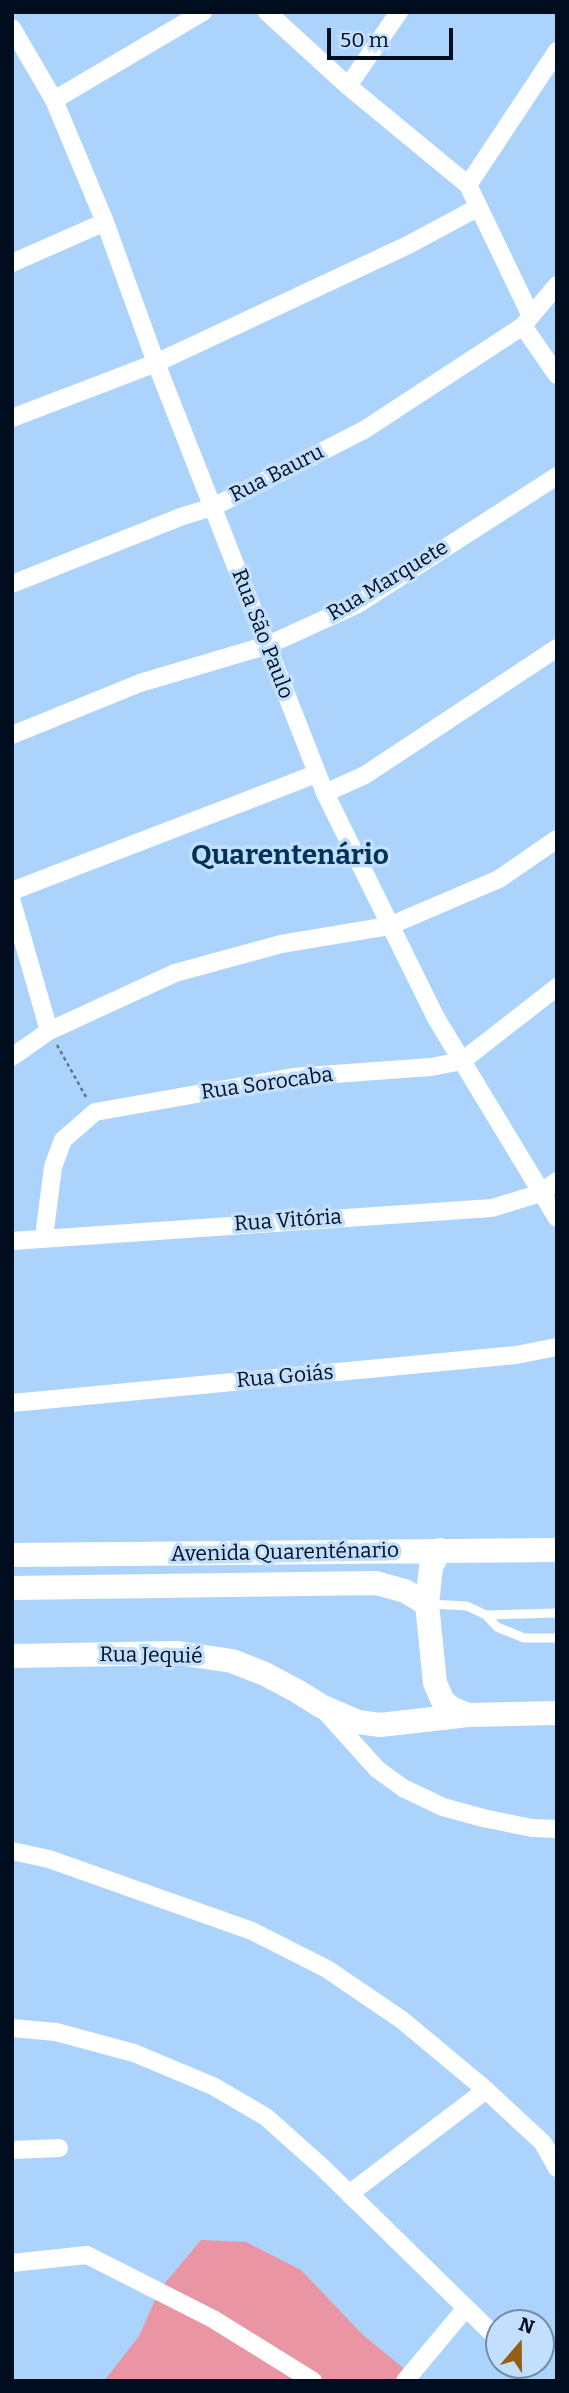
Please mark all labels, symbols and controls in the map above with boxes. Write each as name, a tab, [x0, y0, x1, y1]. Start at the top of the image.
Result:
scale bar	[331, 14, 457, 58]
text: 50 m	[340, 27, 389, 53]
street label: Rua Bauru	[226, 440, 328, 508]
street label: Rua Marquete	[323, 535, 453, 627]
street label: Rua São Paulo	[226, 566, 298, 702]
district label: Quarentenário	[191, 839, 389, 873]
street label: Rua Sorocaba	[199, 1062, 335, 1106]
street label: Rua Vitória	[233, 1205, 343, 1237]
street label: Rua Goiás	[235, 1360, 335, 1394]
street label: Avenida Quarenténario	[171, 1538, 399, 1568]
street label: Rua Jequié	[99, 1643, 203, 1669]
north arrow	[485, 2309, 555, 2379]
text: N	[516, 2312, 537, 2339]

